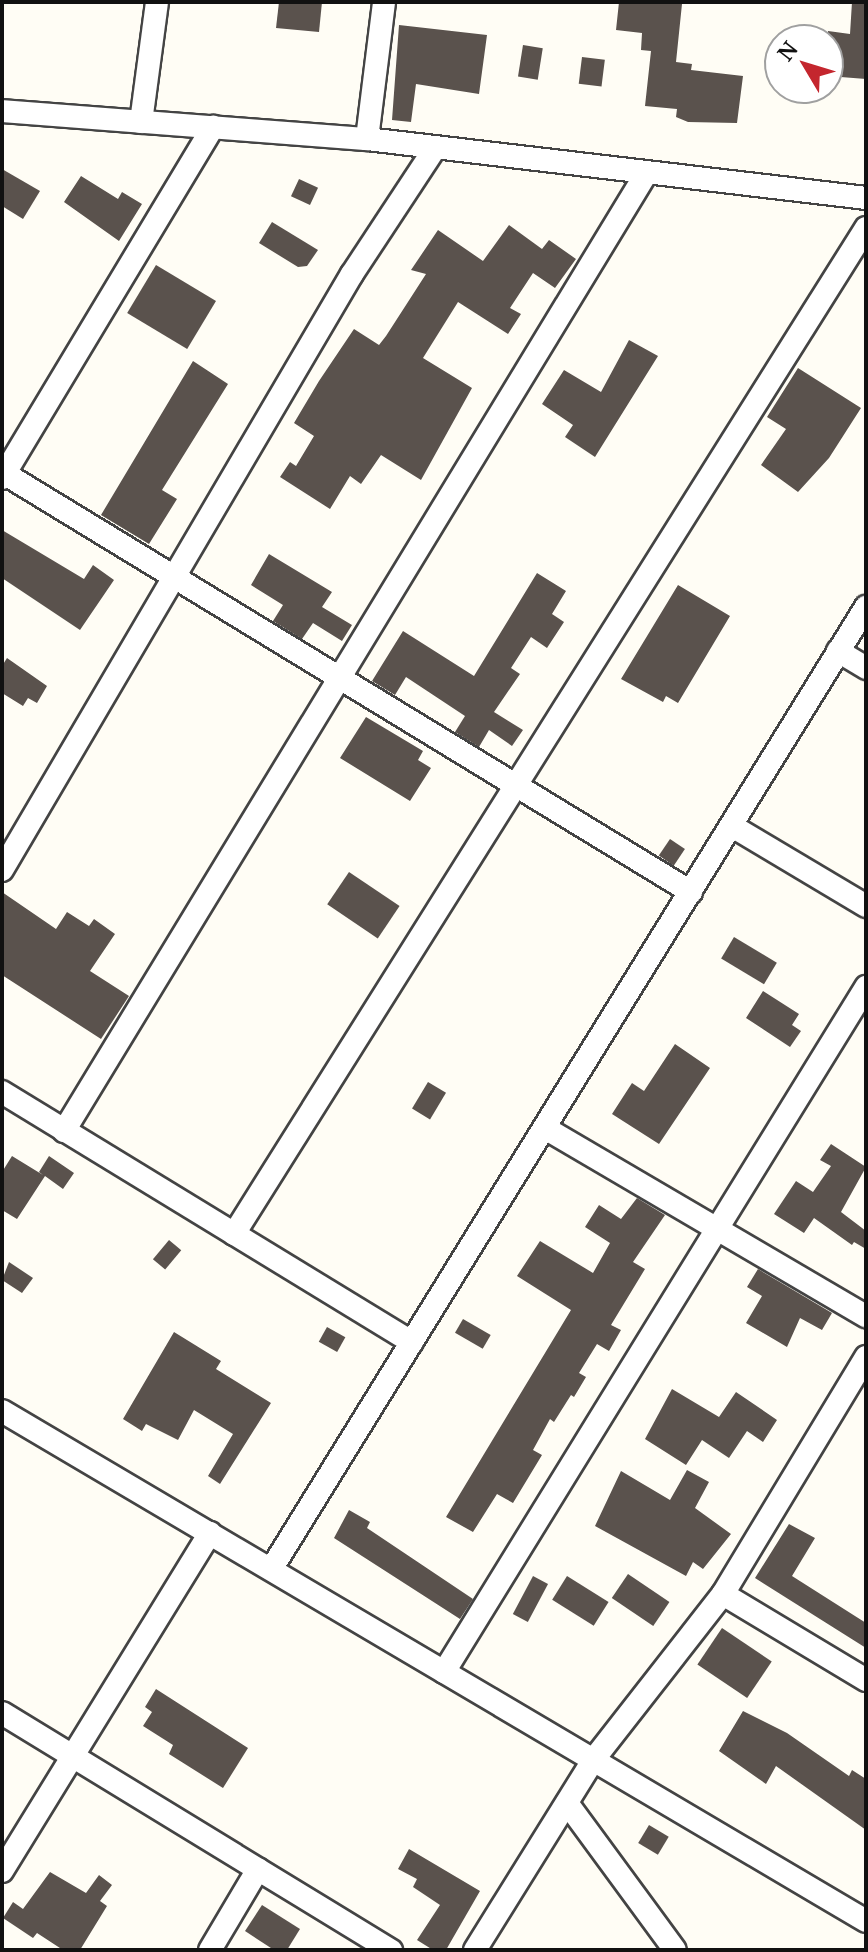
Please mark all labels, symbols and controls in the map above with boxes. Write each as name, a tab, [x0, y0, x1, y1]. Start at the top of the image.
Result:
north arrow	[764, 24, 844, 104]
text: N	[770, 34, 804, 67]

